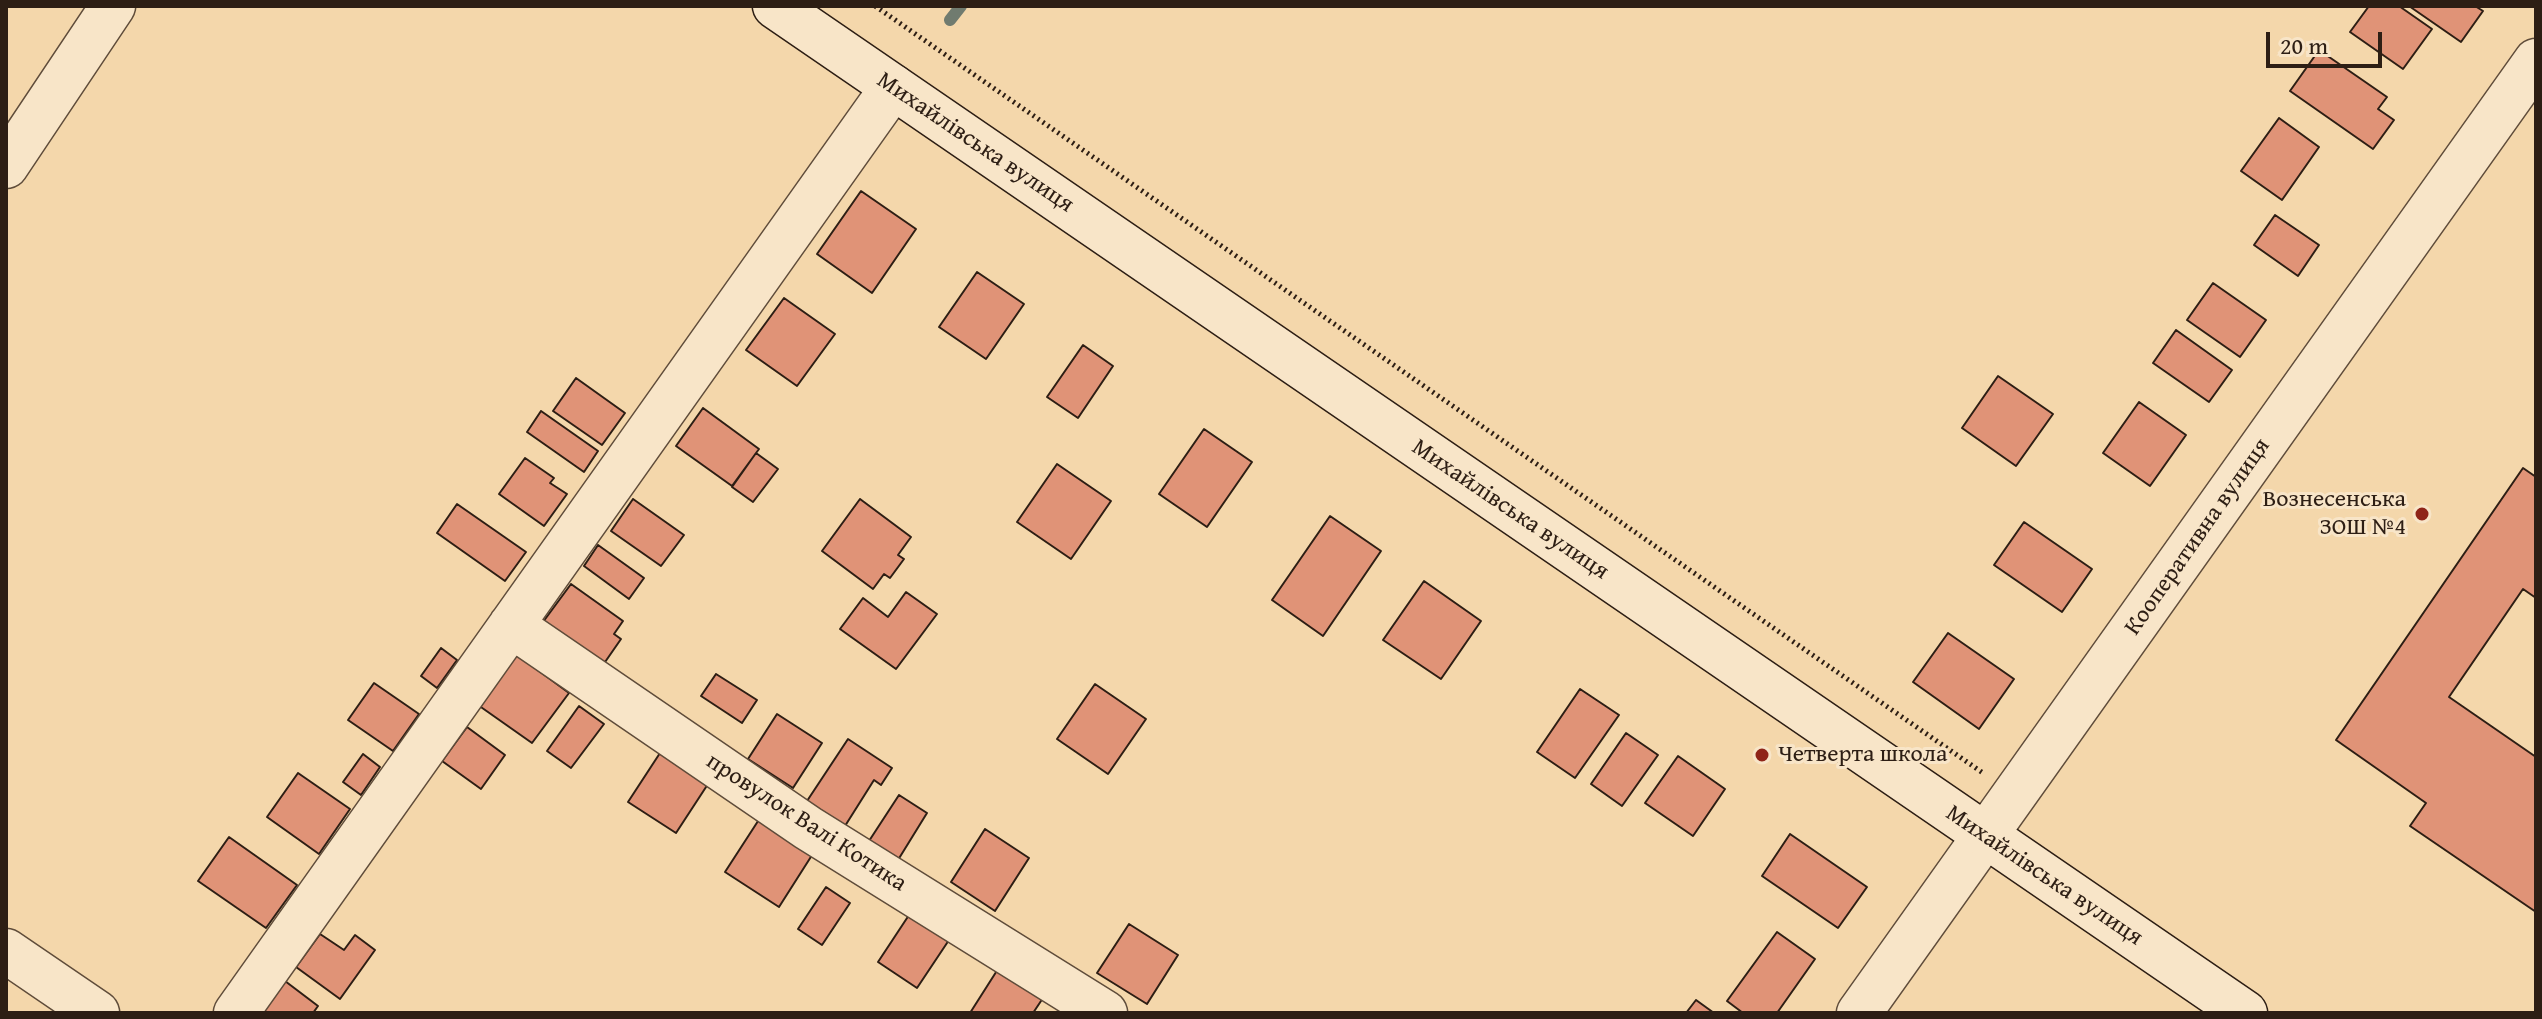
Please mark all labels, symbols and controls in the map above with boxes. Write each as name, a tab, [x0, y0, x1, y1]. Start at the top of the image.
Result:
scale bar	[2270, 16, 2386, 66]
text: 20 m	[2280, 28, 2328, 63]
street label: Михайлівська вулиця	[871, 66, 1079, 220]
street label: Михайлівська вулиця	[1406, 433, 1614, 587]
street label: Кооперативна вулиця	[2119, 433, 2277, 641]
place label: Вознесенська ЗОШ №4	[2263, 486, 2406, 542]
marker: Вознесенська ЗОШ №4	[2413, 505, 2431, 523]
place label: Четверта школа	[1778, 741, 1947, 769]
marker: Четверта школа	[1753, 746, 1771, 764]
street label: провулок Валі Котика	[700, 747, 912, 899]
street label: Михайлівська вулиця	[1940, 799, 2148, 953]

